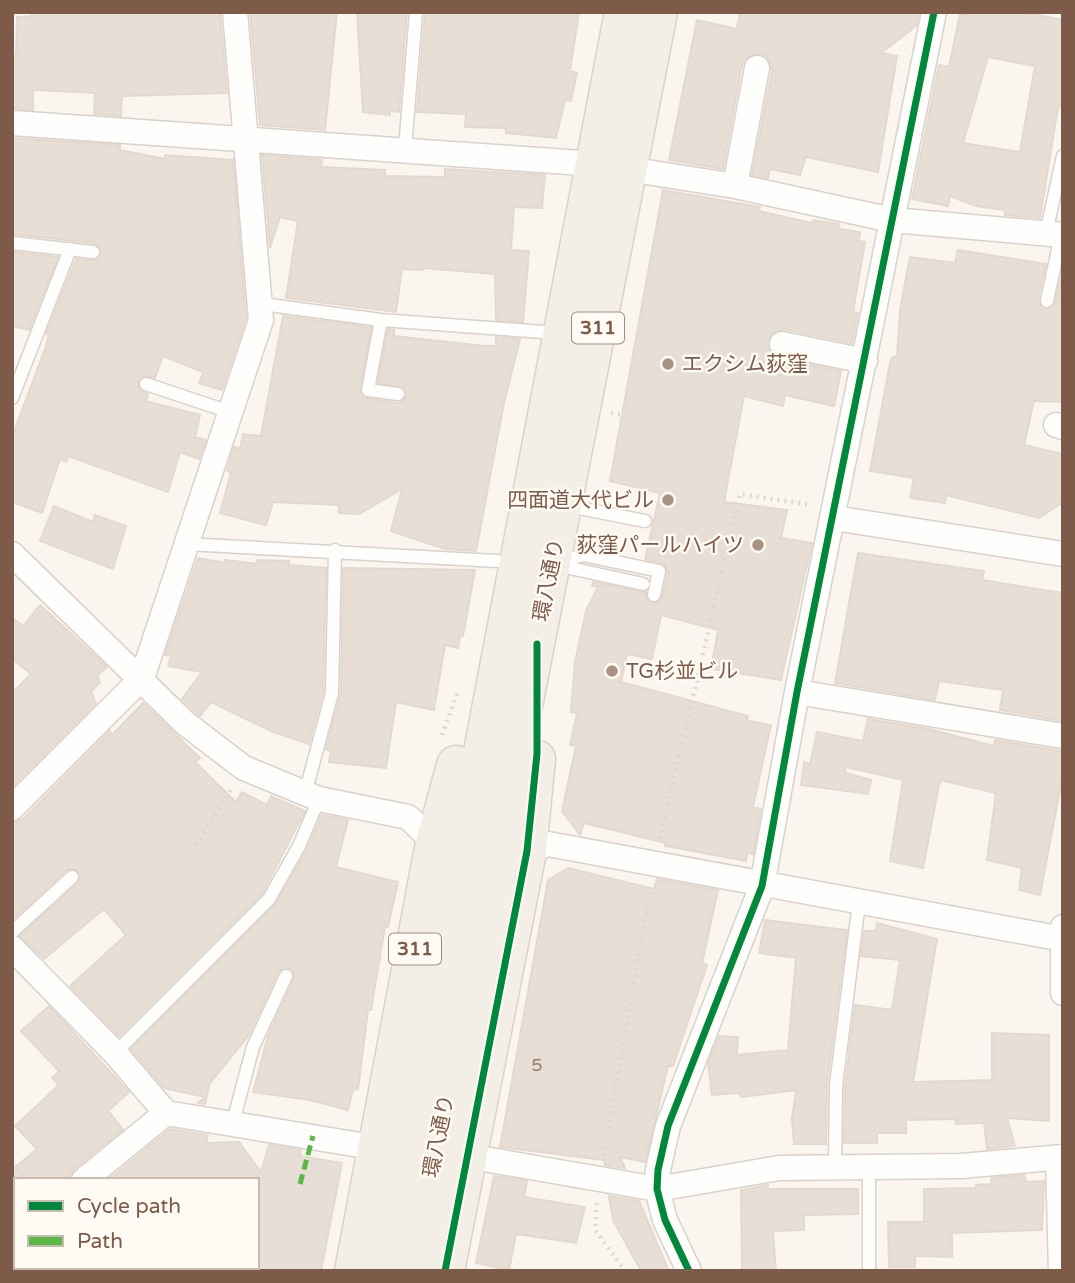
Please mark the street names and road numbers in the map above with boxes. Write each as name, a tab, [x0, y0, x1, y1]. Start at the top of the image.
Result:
road number: 311	[572, 312, 624, 344]
street label: 環八通り	[529, 536, 569, 624]
road number: 311	[389, 934, 441, 965]
street label: 環八通り	[419, 1092, 459, 1180]

